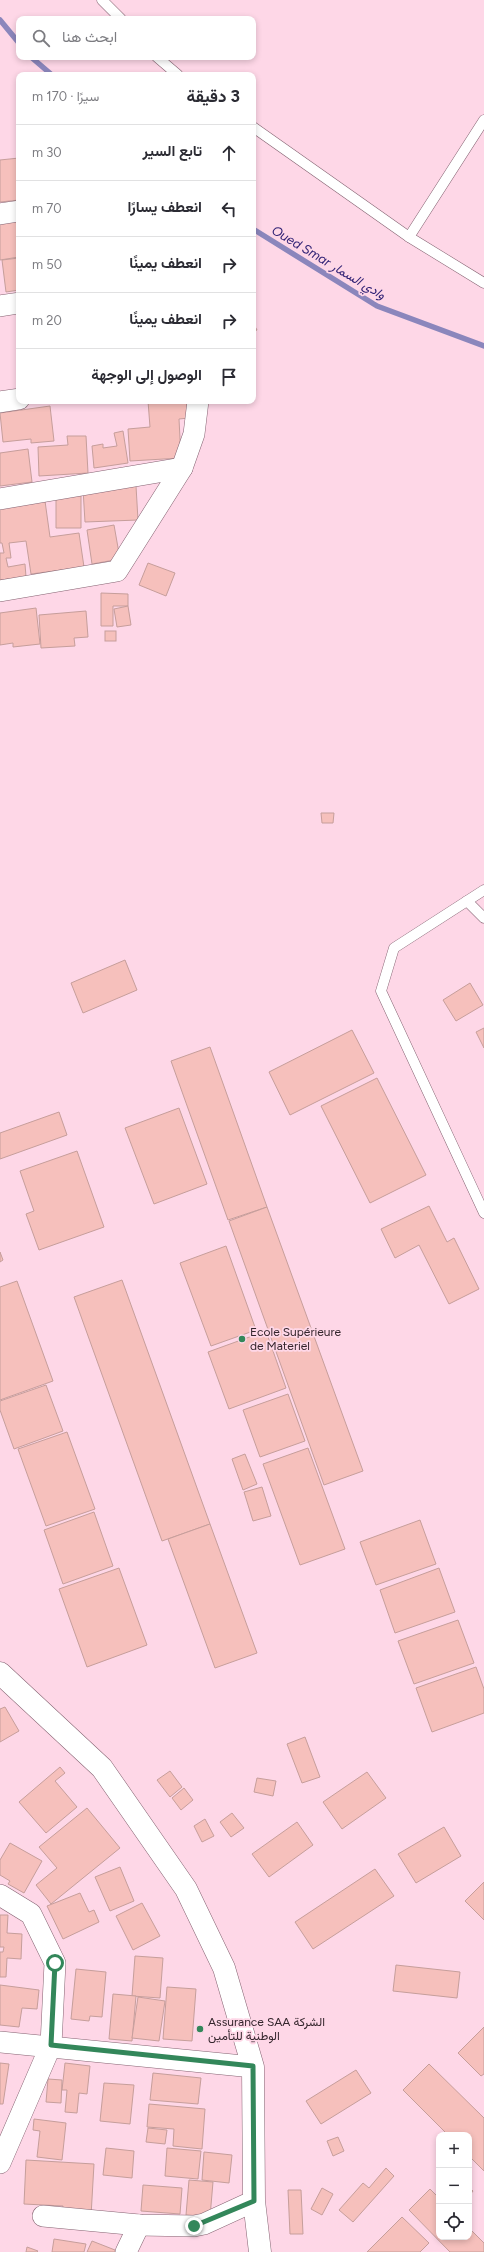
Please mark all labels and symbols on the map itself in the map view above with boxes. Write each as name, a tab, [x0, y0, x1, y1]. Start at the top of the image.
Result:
water label: Oued Smar وادي السمار	[268, 223, 389, 305]
place label: Ecole Supérieure de Materiel	[250, 1325, 342, 1353]
marker: Ecole Supérieure de Materiel	[237, 1334, 247, 1344]
route start	[46, 1954, 64, 1972]
place label: Assurance SAA الشركة الوطنية للتأمين	[208, 2015, 325, 2044]
marker: Assurance SAA الشركة الوطنية للتأمين	[195, 2024, 205, 2034]
route end	[185, 2217, 203, 2235]

